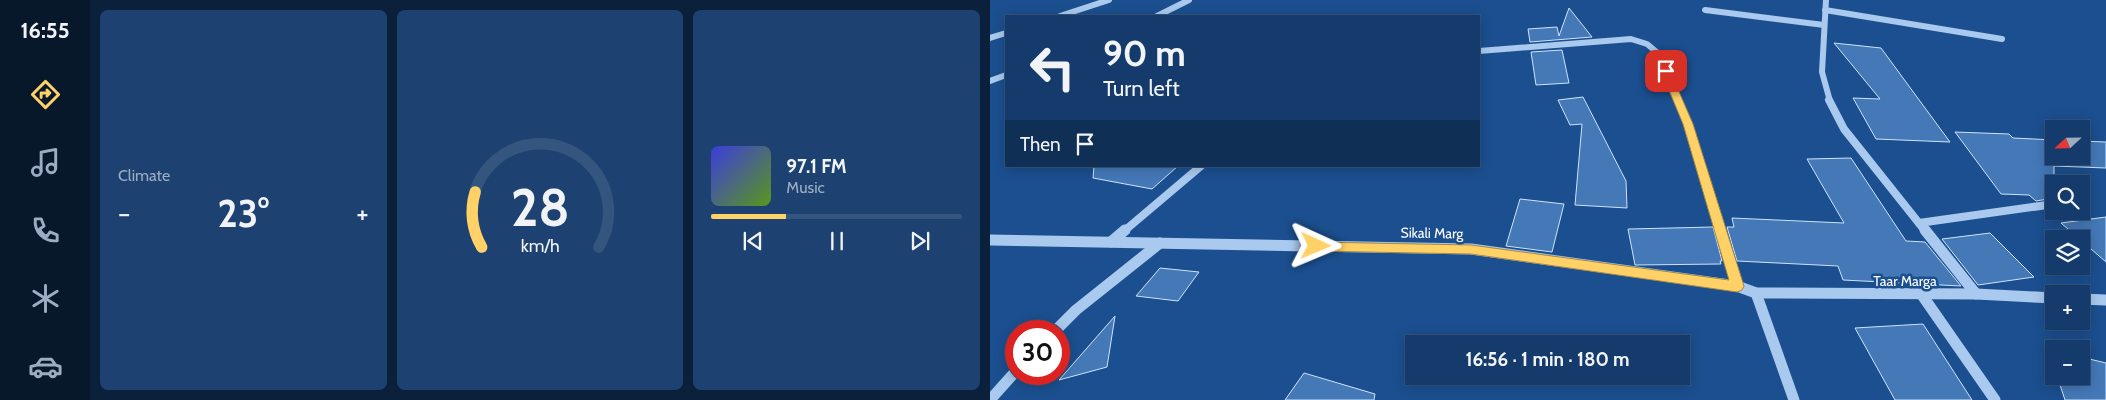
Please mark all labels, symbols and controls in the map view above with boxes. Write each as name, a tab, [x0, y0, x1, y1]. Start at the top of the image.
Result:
text: 16:55	[21, 17, 70, 44]
text: 90 m	[1103, 32, 1186, 75]
icon: left	[1020, 35, 1085, 100]
pin	[1645, 50, 1687, 92]
icon: arrive	[1652, 57, 1680, 85]
text: Turn left	[1103, 75, 1180, 102]
icon: directions	[28, 77, 63, 112]
north arrow	[2045, 120, 2090, 165]
map controls	[2045, 120, 2090, 385]
icon: arrive	[1071, 130, 1099, 158]
text: Then	[1020, 133, 1061, 156]
icon: music	[28, 145, 63, 180]
text: 97.1 FM	[786, 155, 847, 178]
text: Climate	[118, 166, 170, 185]
button: search	[2045, 175, 2090, 220]
text: 28	[511, 176, 569, 239]
text: Music	[786, 178, 825, 197]
text: 23°	[218, 190, 269, 237]
text: −	[118, 196, 130, 230]
text: +	[356, 196, 369, 230]
icon: phone	[28, 213, 63, 248]
position arrow	[1289, 219, 1341, 271]
street label: Sikali Marg	[1400, 223, 1465, 243]
icon: previous	[739, 227, 767, 255]
icon: pause	[823, 227, 851, 255]
icon: next	[906, 227, 934, 255]
button: layers	[2045, 230, 2090, 275]
text: km/h	[520, 235, 560, 256]
street label: Taar Marga	[1873, 272, 1937, 290]
icon: climate	[28, 281, 63, 316]
button: +	[2045, 285, 2090, 330]
speed limit sign: 30	[1005, 320, 1070, 385]
button: −	[2045, 340, 2090, 385]
text: 16:56 · 1 min · 180 m	[1465, 348, 1630, 371]
icon: car	[28, 349, 63, 384]

